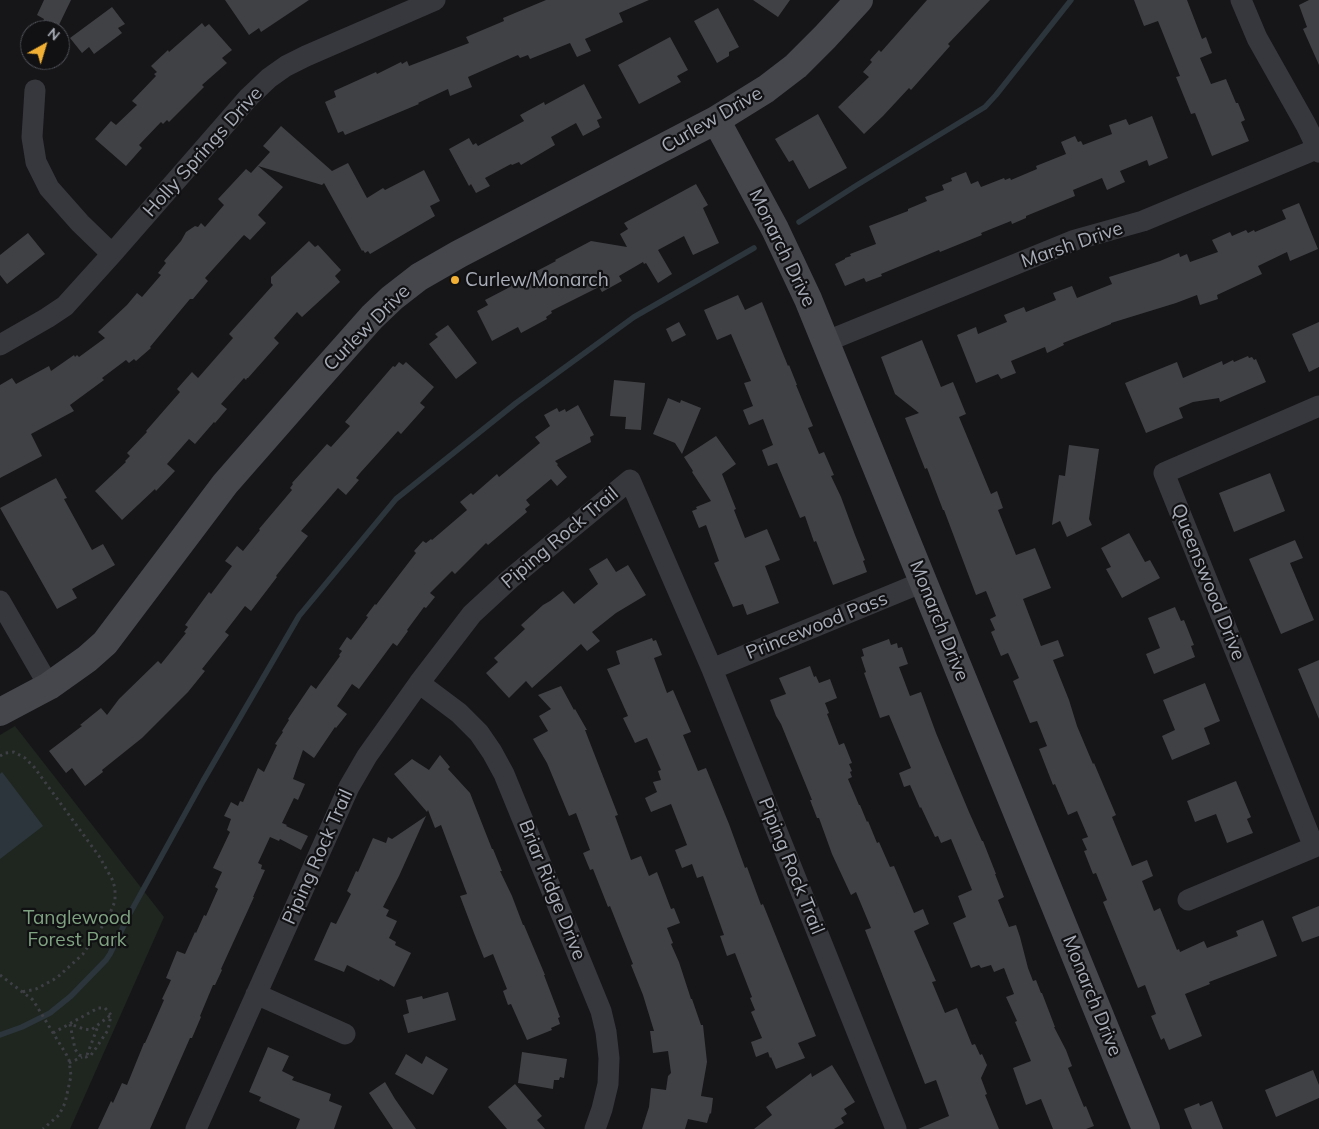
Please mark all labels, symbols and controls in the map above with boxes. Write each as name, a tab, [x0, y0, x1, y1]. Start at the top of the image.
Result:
north arrow	[20, 20, 70, 70]
text: N	[44, 24, 64, 44]
street label: Holly Springs Drive	[139, 82, 267, 222]
street label: Curlew Drive	[657, 82, 767, 158]
street label: Monarch Drive	[744, 186, 820, 310]
street label: Marsh Drive	[1018, 217, 1126, 273]
place label: Curlew/Monarch	[465, 269, 609, 291]
marker: Curlew/Monarch	[449, 274, 461, 286]
street label: Curlew Drive	[319, 280, 415, 376]
street label: Piping Rock Trail	[497, 482, 623, 594]
street label: Queenswood Drive	[1166, 500, 1250, 664]
street label: Monarch Drive	[904, 557, 974, 685]
street label: Princewood Pass	[743, 587, 891, 665]
street label: Piping Rock Trail	[278, 786, 358, 928]
street label: Piping Rock Trail	[753, 794, 829, 938]
street label: Briar Ridge Drive	[513, 817, 591, 963]
park label: Tanglewood Forest Park	[23, 907, 131, 951]
street label: Monarch Drive	[1057, 932, 1127, 1060]

